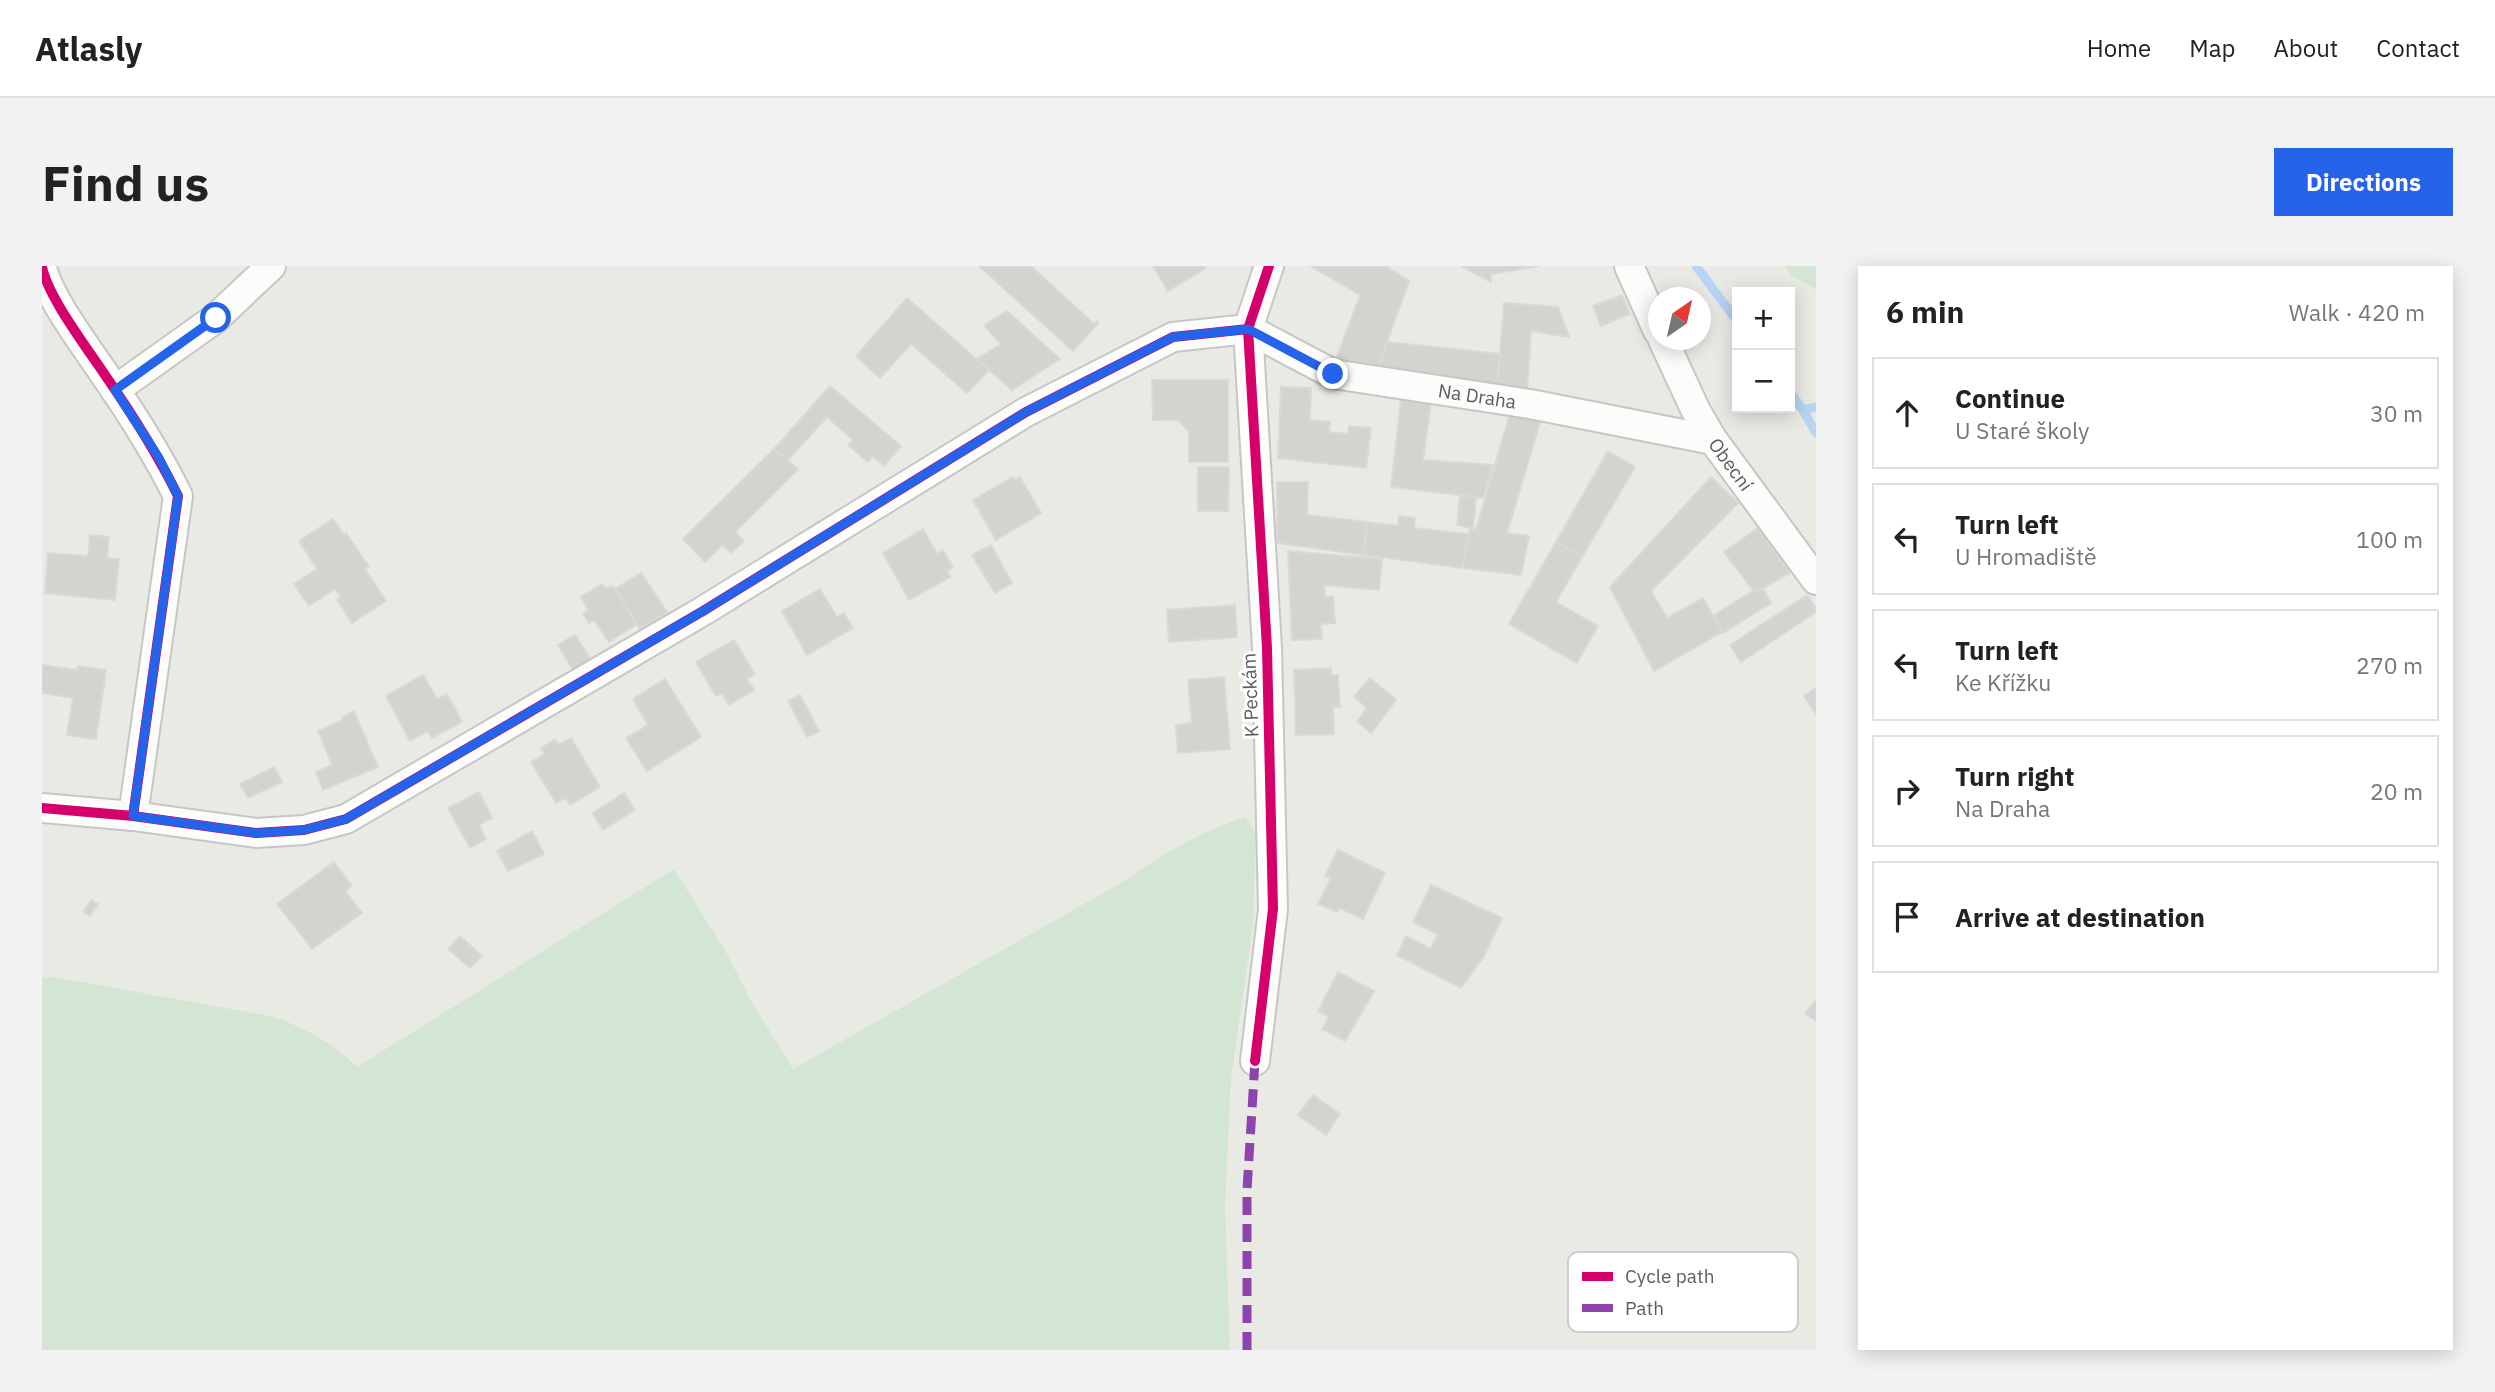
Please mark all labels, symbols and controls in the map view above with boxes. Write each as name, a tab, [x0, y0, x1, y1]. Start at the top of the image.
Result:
text: Atlasly	[35, 27, 142, 70]
text: Home	[2087, 32, 2151, 64]
text: Map	[2189, 32, 2235, 64]
text: About	[2273, 32, 2338, 64]
text: Contact	[2376, 32, 2460, 64]
button: Directions	[2274, 148, 2453, 216]
text: Find us	[42, 151, 209, 214]
north arrow	[1648, 287, 1711, 350]
map controls	[1732, 287, 1795, 413]
button: +	[1732, 287, 1795, 350]
text: 6 min	[1886, 292, 1964, 331]
text: Walk · 420 m	[2289, 297, 2425, 327]
route start	[200, 302, 231, 333]
button: −	[1732, 350, 1795, 413]
route end	[1317, 358, 1348, 389]
street label: Na Draha	[1436, 378, 1518, 414]
text: Continue	[1955, 381, 2065, 415]
icon: ahead	[1888, 394, 1926, 432]
text: 30 m	[2370, 398, 2423, 428]
text: U Staré školy	[1955, 415, 2089, 445]
street label: Obecní	[1703, 433, 1758, 496]
text: Turn left	[1955, 507, 2058, 541]
icon: left	[1888, 520, 1926, 558]
text: 100 m	[2356, 524, 2423, 554]
text: U Hromadiště	[1955, 541, 2097, 571]
text: Turn left	[1955, 633, 2058, 667]
icon: left	[1888, 646, 1926, 684]
text: 270 m	[2356, 650, 2423, 680]
street label: K Peckám	[1237, 652, 1263, 738]
text: Ke Křížku	[1955, 667, 2051, 697]
text: Turn right	[1955, 759, 2074, 793]
icon: right	[1888, 772, 1926, 810]
text: 20 m	[2370, 776, 2423, 806]
text: Na Draha	[1955, 793, 2050, 823]
icon: arrive	[1888, 898, 1926, 936]
text: Arrive at destination	[1955, 900, 2205, 934]
legend	[1568, 1252, 1798, 1332]
text: Cycle path	[1625, 1264, 1714, 1288]
text: Path	[1625, 1296, 1664, 1320]

